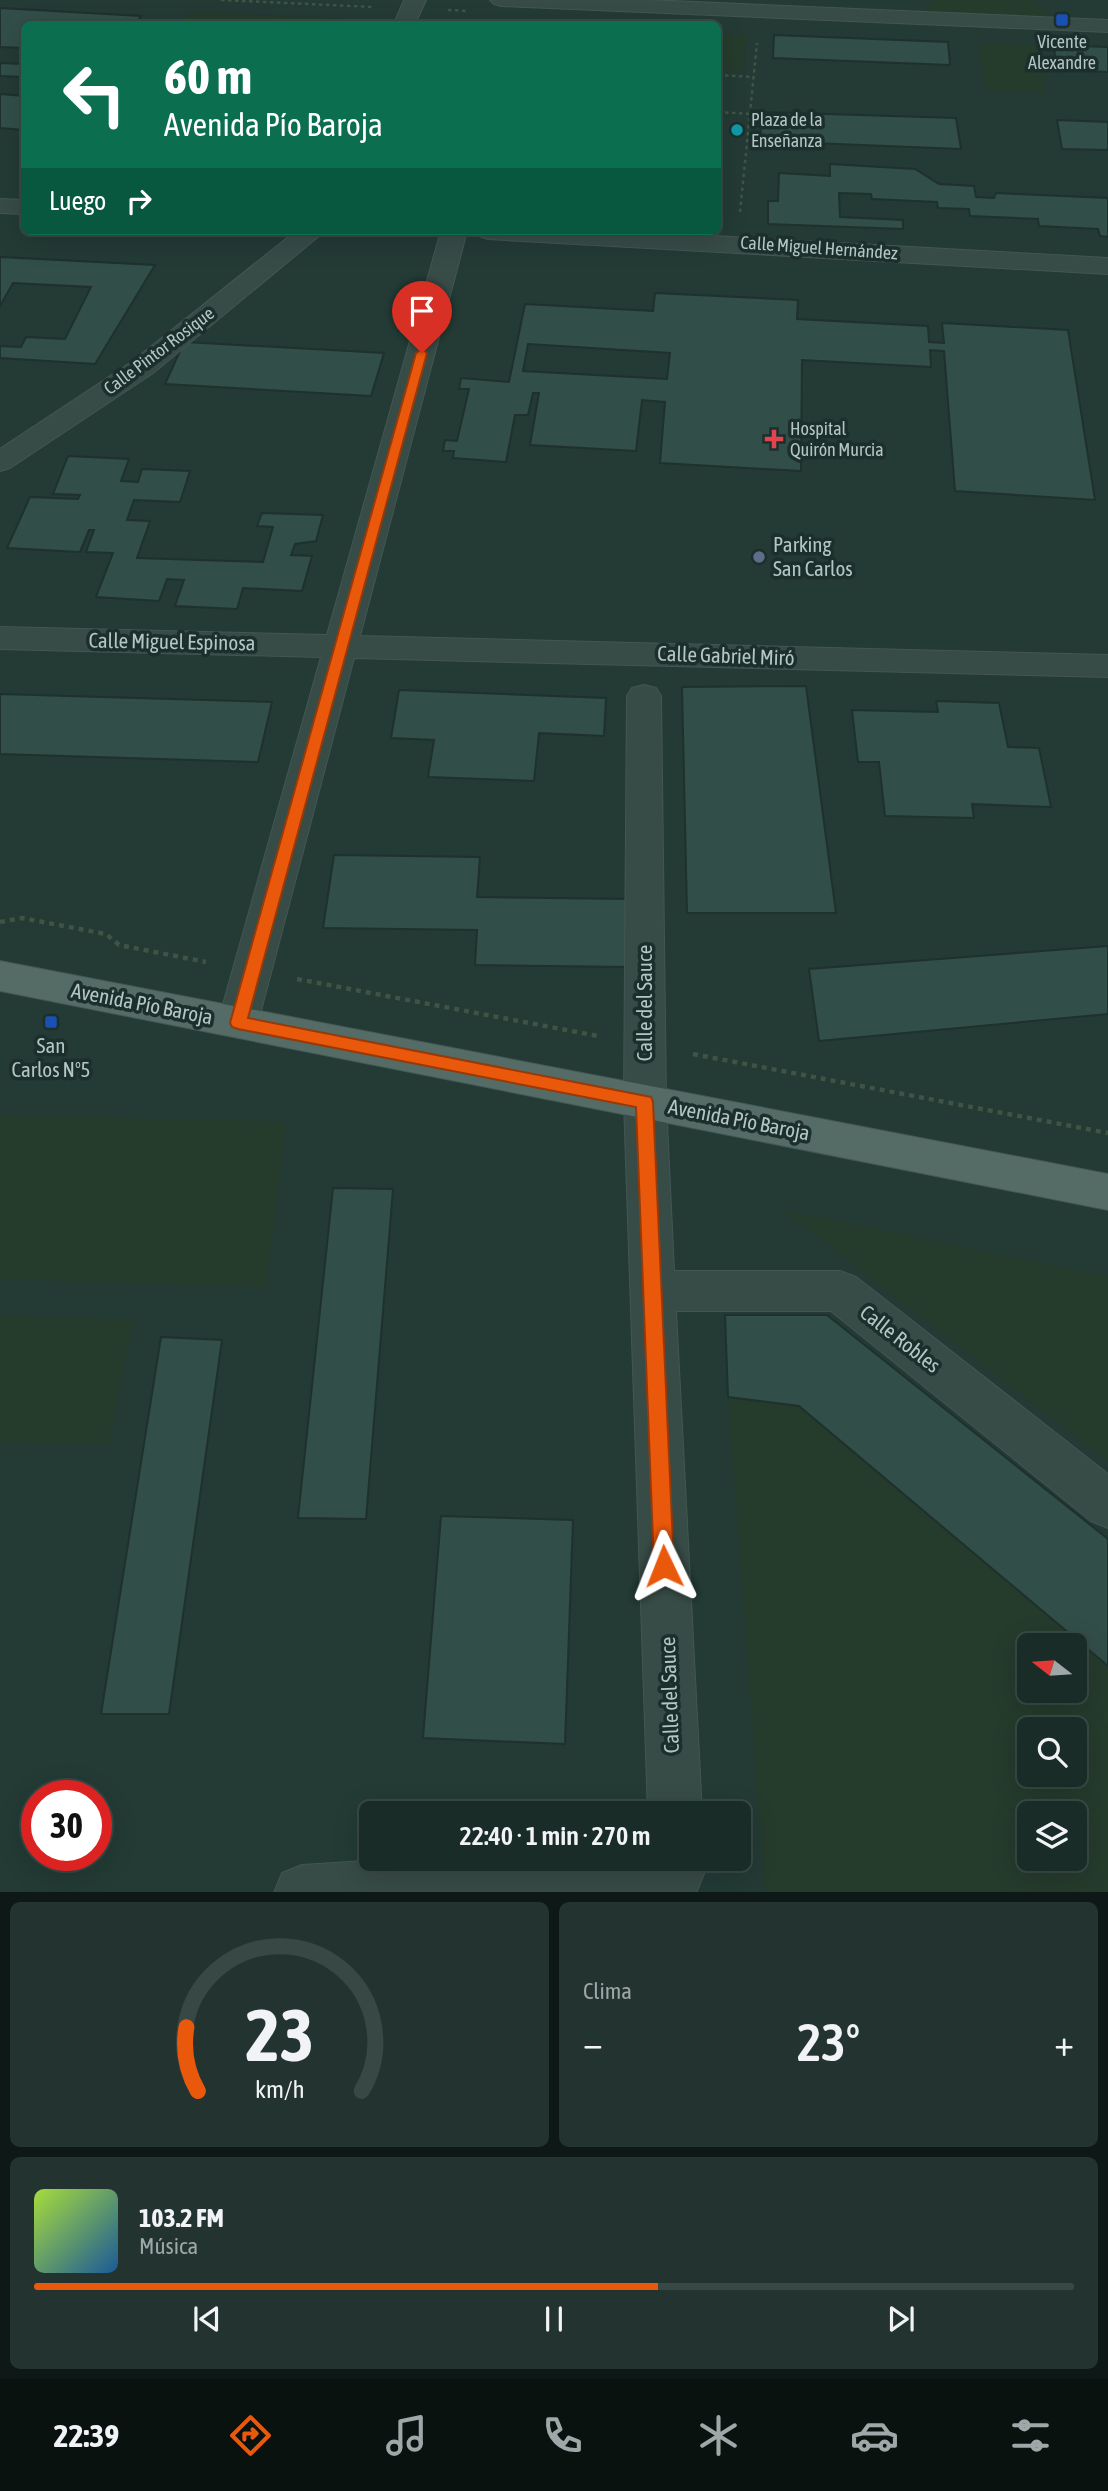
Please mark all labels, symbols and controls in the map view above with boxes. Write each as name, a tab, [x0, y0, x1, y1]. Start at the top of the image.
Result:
marker: Vicente Alexandre	[1054, 12, 1070, 28]
place label: Vicente Alexandre	[1028, 31, 1096, 73]
text: 60 m	[164, 48, 252, 104]
icon: left	[49, 49, 140, 140]
text: Avenida Pío Baroja	[164, 106, 383, 143]
place label: Plaza de la Enseñanza	[751, 109, 823, 151]
marker: Plaza de la Enseñanza	[729, 122, 745, 138]
icon: right	[120, 182, 158, 220]
text: Luego	[49, 186, 106, 216]
street label: Calle Miguel Hernández	[740, 232, 899, 264]
pin	[392, 281, 452, 353]
icon: arrive	[403, 292, 441, 330]
street label: Calle Pintor Rosique	[100, 302, 218, 399]
place label: Hospital Quirón Murcia	[790, 418, 884, 460]
marker: Hospital Quirón Murcia	[764, 429, 784, 449]
place label: Parking San Carlos	[773, 532, 853, 580]
marker: Parking San Carlos	[751, 549, 767, 565]
street label: Calle Miguel Espinosa	[88, 628, 256, 654]
street label: Calle Gabriel Miró	[657, 641, 795, 669]
street label: Calle del Sauce	[632, 945, 656, 1061]
street label: Avenida Pío Baroja	[69, 978, 215, 1029]
marker: San Carlos Nº5	[43, 1014, 59, 1030]
place label: San Carlos Nº5	[12, 1033, 90, 1081]
street label: Avenida Pío Baroja	[666, 1094, 812, 1145]
street label: Calle Robles	[856, 1299, 946, 1377]
position arrow	[627, 1529, 701, 1603]
north arrow	[1017, 1633, 1087, 1703]
map controls	[1017, 1633, 1087, 1871]
street label: Calle del Sauce	[655, 1636, 683, 1754]
button: search	[1017, 1717, 1087, 1787]
speed limit sign: 30	[21, 1780, 112, 1871]
button: layers	[1017, 1801, 1087, 1871]
text: 22:40 · 1 min · 270 m	[460, 1821, 650, 1851]
text: Clima	[583, 1978, 632, 2004]
text: 23	[245, 1993, 314, 2076]
text: 23°	[797, 2012, 860, 2072]
text: −	[583, 2021, 603, 2064]
text: +	[1054, 2021, 1074, 2064]
text: km/h	[255, 2074, 304, 2102]
text: 103.2 FM	[139, 2203, 224, 2233]
text: Música	[139, 2233, 198, 2259]
icon: previous	[188, 2300, 226, 2338]
icon: pause	[535, 2300, 573, 2338]
icon: next	[882, 2300, 920, 2338]
icon: directions	[226, 2411, 275, 2460]
icon: music	[382, 2411, 431, 2460]
icon: phone	[538, 2411, 587, 2460]
icon: climate	[694, 2411, 743, 2460]
icon: car	[850, 2411, 899, 2460]
icon: filters	[1006, 2411, 1055, 2460]
text: 22:39	[53, 2417, 119, 2454]

